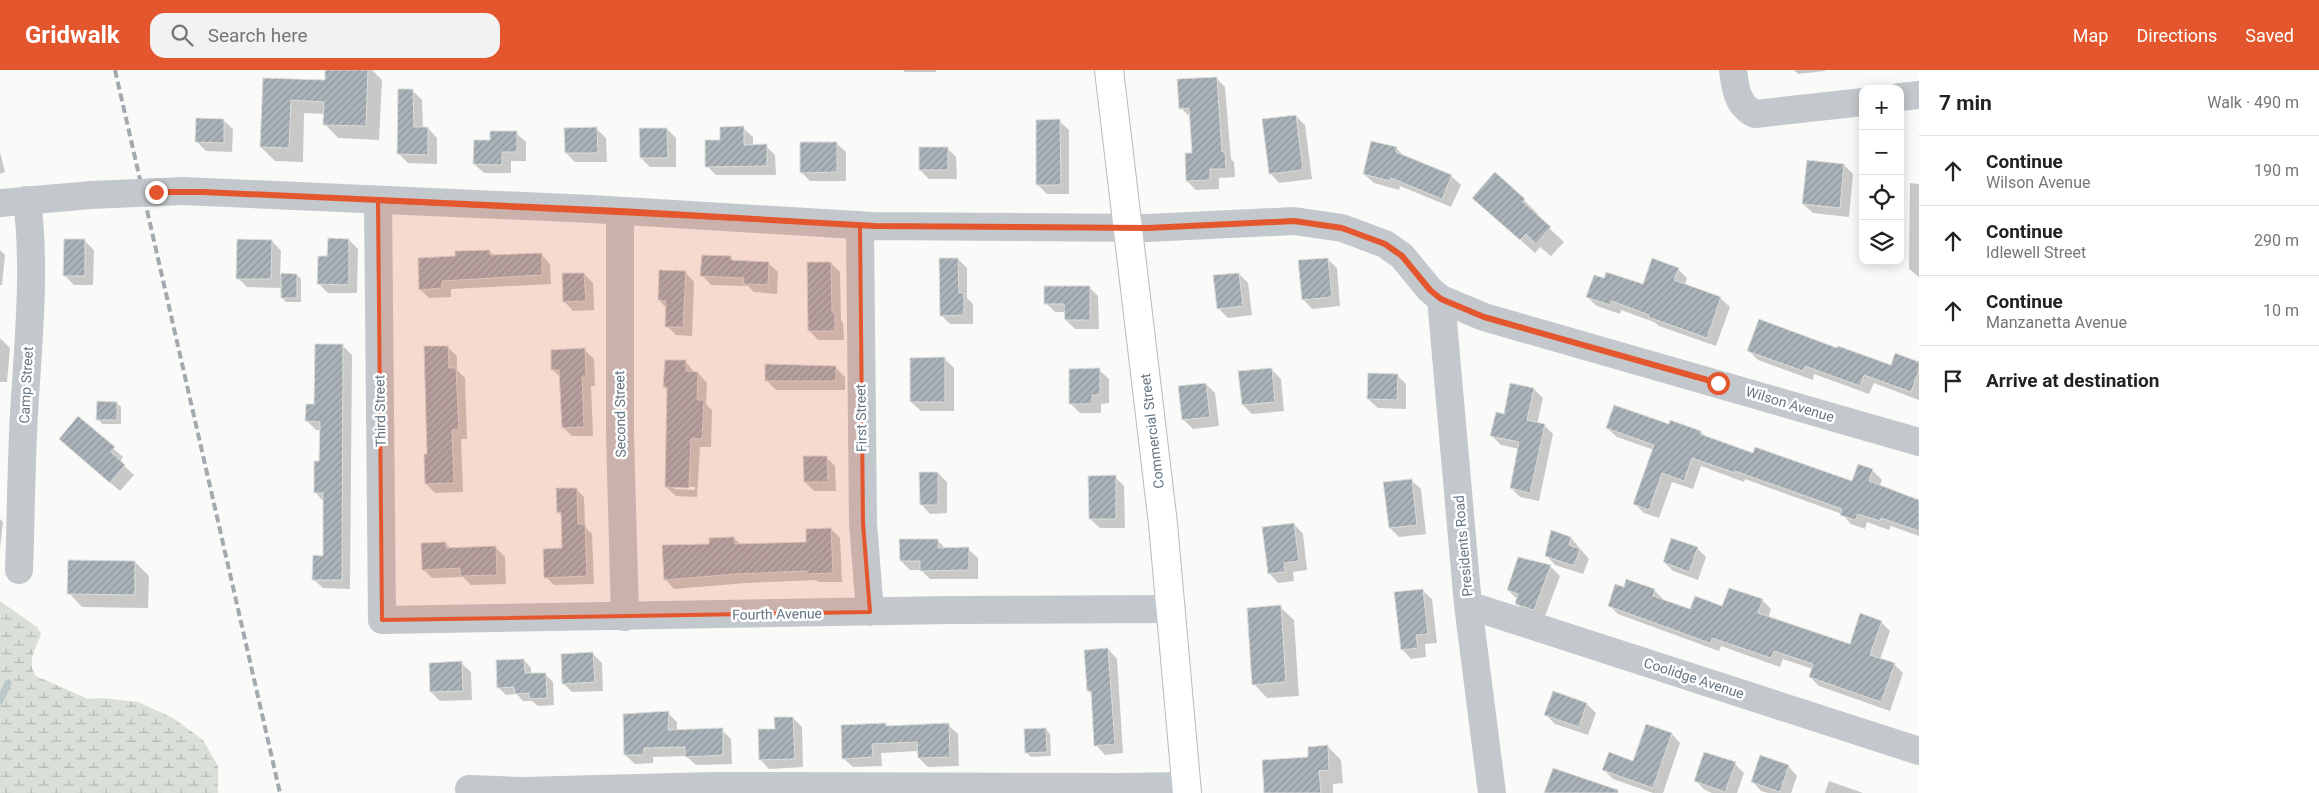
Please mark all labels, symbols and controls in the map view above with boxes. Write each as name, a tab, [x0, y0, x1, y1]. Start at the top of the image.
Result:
search box	[150, 13, 500, 58]
text: Gridwalk	[25, 21, 120, 49]
icon: search	[168, 21, 196, 49]
text: Search here	[208, 24, 308, 47]
text: Map	[2073, 25, 2108, 46]
text: Directions	[2136, 25, 2217, 46]
text: Saved	[2245, 25, 2294, 46]
map controls	[1859, 85, 1904, 265]
button: +	[1859, 85, 1904, 130]
text: 7 min	[1939, 91, 1992, 115]
text: Walk · 490 m	[2207, 93, 2299, 112]
button: −	[1859, 130, 1904, 175]
text: Continue	[1986, 150, 2063, 173]
icon: ahead	[1939, 157, 1967, 185]
text: 190 m	[2254, 161, 2299, 180]
text: Wilson Avenue	[1986, 173, 2090, 192]
button: locate	[1859, 175, 1904, 220]
route end	[145, 181, 168, 204]
button: layers	[1859, 220, 1904, 265]
text: Continue	[1986, 220, 2063, 243]
icon: ahead	[1939, 227, 1967, 255]
text: 290 m	[2254, 231, 2299, 250]
text: Idlewell Street	[1986, 243, 2086, 262]
text: Continue	[1986, 290, 2063, 313]
icon: ahead	[1939, 297, 1967, 325]
text: 10 m	[2263, 301, 2299, 320]
text: Manzanetta Avenue	[1986, 313, 2127, 332]
street label: Camp Street	[16, 346, 36, 424]
icon: arrive	[1939, 367, 1967, 395]
text: Arrive at destination	[1986, 369, 2159, 392]
street label: Second Street	[611, 370, 629, 458]
street label: Commercial Street	[1137, 372, 1167, 489]
route start	[1707, 372, 1730, 395]
street label: Third Street	[371, 374, 389, 447]
street label: First Street	[852, 383, 870, 452]
street label: Wilson Avenue	[1744, 383, 1836, 425]
street label: Presidents Road	[1451, 495, 1475, 597]
street label: Fourth Avenue	[732, 605, 822, 623]
street label: Coolidge Avenue	[1642, 654, 1746, 702]

